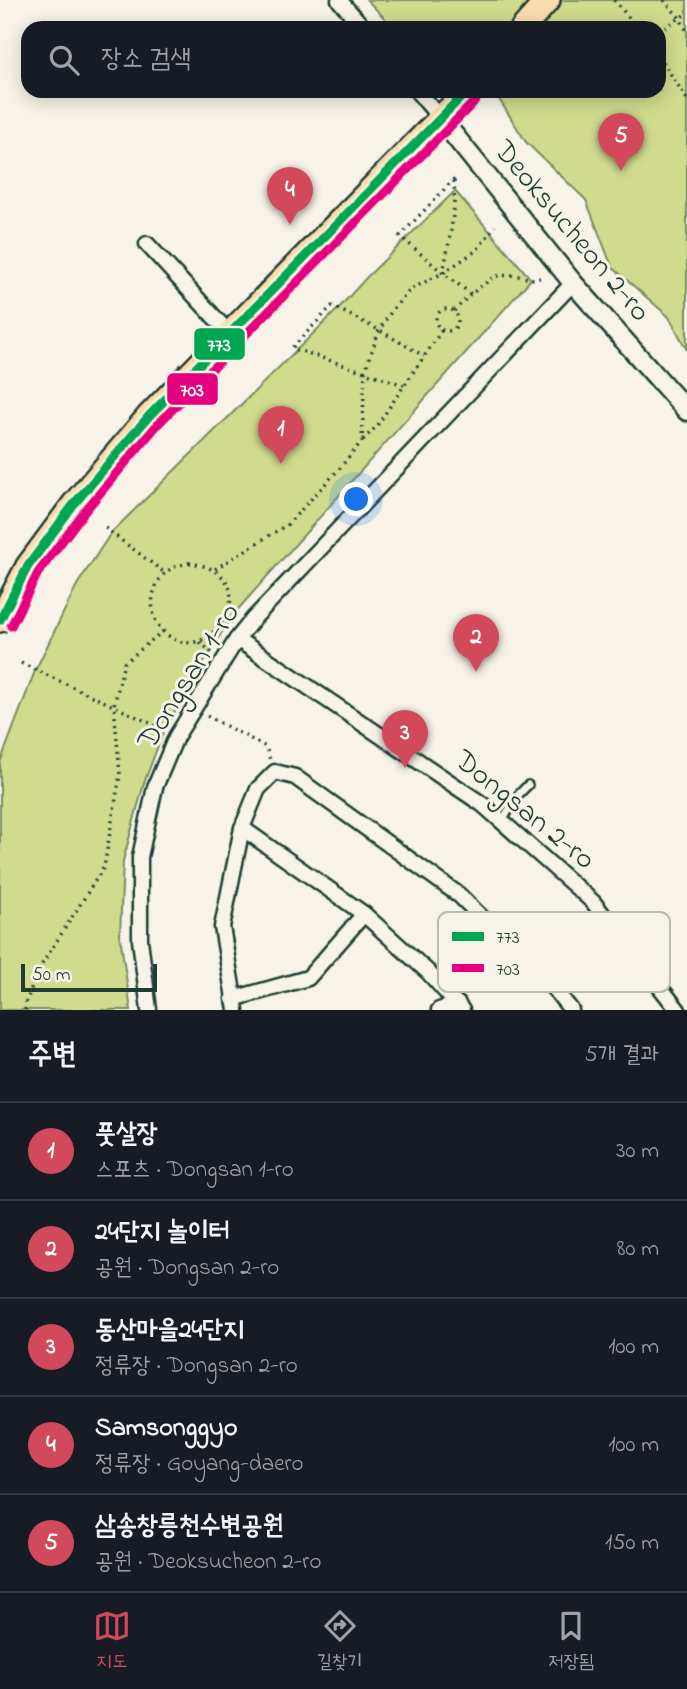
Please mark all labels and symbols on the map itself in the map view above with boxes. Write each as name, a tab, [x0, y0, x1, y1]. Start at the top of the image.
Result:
pin: 5	[598, 113, 644, 171]
street label: Deoksucheon 2-ro	[481, 131, 660, 333]
pin: 4	[267, 167, 313, 225]
line badge: 773	[193, 327, 246, 361]
text: 773	[207, 333, 231, 360]
line badge: 703	[166, 372, 219, 406]
text: 703	[180, 378, 204, 405]
pin: 1	[258, 406, 304, 464]
your location	[339, 482, 373, 516]
street label: Dongsan 1-ro	[127, 595, 252, 760]
pin: 2	[453, 614, 499, 672]
pin: 3	[382, 710, 428, 768]
street label: Dongsan 2-ro	[443, 740, 604, 882]
legend	[438, 912, 670, 992]
text: 773	[496, 925, 520, 952]
text: 703	[496, 957, 520, 984]
scale bar	[21, 961, 158, 993]

